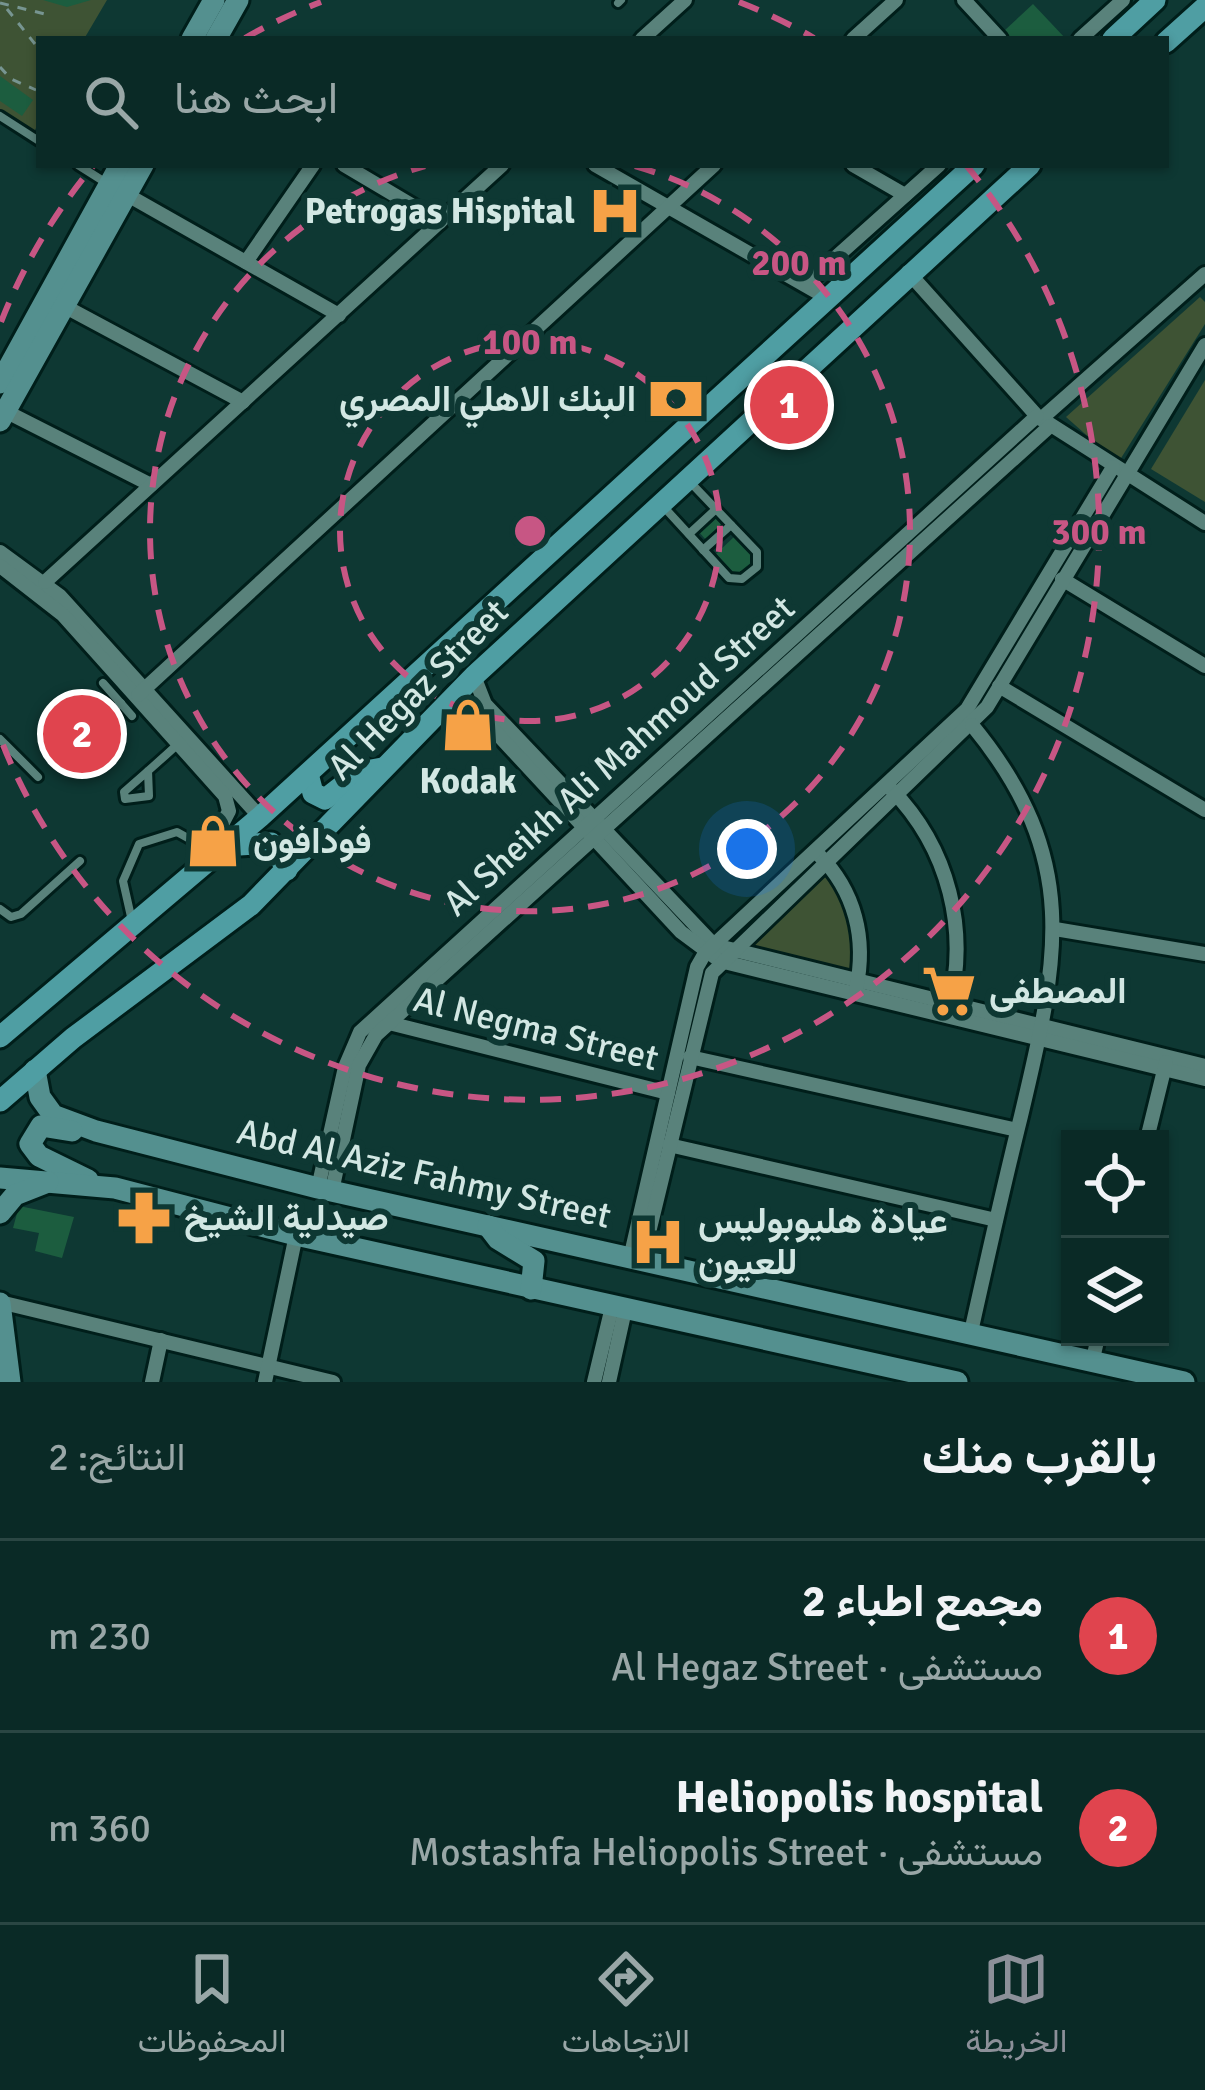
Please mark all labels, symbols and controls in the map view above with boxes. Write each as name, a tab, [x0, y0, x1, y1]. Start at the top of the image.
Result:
search box	[36, 36, 1169, 168]
icon: search	[78, 69, 144, 135]
text: ابحث هنا	[174, 71, 338, 126]
hospital icon: Petrogas Hispital	[586, 182, 644, 240]
place label: Petrogas Hispital	[305, 189, 575, 234]
text: 200 m	[751, 241, 847, 286]
text: 100 m	[482, 320, 578, 365]
pin: 1	[750, 360, 828, 450]
bank icon: البنك الاهلي المصري	[647, 370, 705, 428]
place label: البنك الاهلي المصري	[339, 377, 636, 428]
centre of rings	[509, 510, 551, 552]
text: 300 m	[1051, 510, 1147, 555]
street label: Al Sheikh Ali Mahmoud Street	[434, 586, 804, 926]
street label: Al Hegaz Street	[318, 590, 518, 790]
pin: 2	[43, 689, 121, 779]
shop icon: Kodak	[439, 696, 497, 754]
place label: Kodak	[419, 759, 517, 804]
shop icon: فودافون	[184, 812, 242, 870]
place label: فودافون	[253, 819, 372, 864]
your location	[717, 819, 777, 879]
supermarket icon: المصطفى	[920, 962, 978, 1020]
place label: المصطفى	[989, 969, 1127, 1014]
street label: Al Negma Street	[409, 977, 663, 1081]
street label: Abd Al Aziz Fahmy Street	[233, 1109, 615, 1239]
map controls	[1061, 1130, 1169, 1346]
button: locate	[1061, 1130, 1169, 1238]
pharmacy icon: صيدلية الشيخ	[115, 1189, 173, 1247]
place label: صيدلية الشيخ	[184, 1196, 389, 1242]
place label: عيادة هليوبوليس للعيون	[698, 1199, 948, 1285]
hospital icon: عيادة هليوبوليس للعيون	[629, 1213, 687, 1271]
button: layers	[1061, 1238, 1169, 1346]
text: بالقرب منك	[922, 1425, 1157, 1488]
text: النتائج: 2	[48, 1433, 185, 1481]
text: مجمع اطباء 2	[802, 1574, 1043, 1629]
text: 230 m	[48, 1612, 151, 1660]
text: 1	[1107, 1612, 1129, 1660]
text: مستشفى · Al Hegaz Street	[611, 1643, 1043, 1691]
text: Heliopolis hospital	[676, 1770, 1043, 1825]
text: 360 m	[48, 1804, 151, 1852]
text: 2	[1107, 1804, 1129, 1852]
text: مستشفى · Mostashfa Heliopolis Street	[409, 1828, 1043, 1876]
tab: المحفوظات	[138, 1946, 286, 2070]
tab: الاتجاهات	[562, 1946, 690, 2070]
tab: الخريطة	[965, 1946, 1067, 2070]

